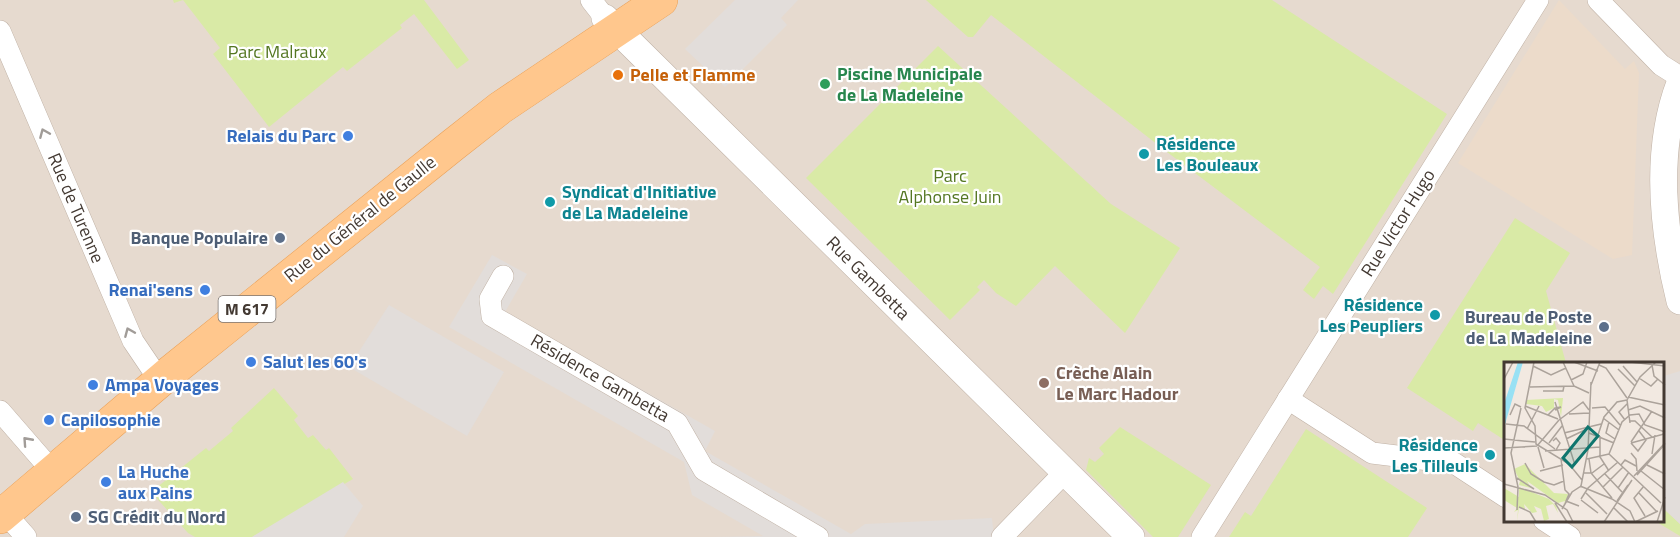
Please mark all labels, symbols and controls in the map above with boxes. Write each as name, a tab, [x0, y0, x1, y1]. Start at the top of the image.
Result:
park label: Parc Malraux	[228, 38, 326, 65]
place label: Piscine Municipale de La Madeleine	[837, 60, 982, 108]
place label: Pelle et Flamme	[630, 61, 755, 88]
marker: Pelle et Flamme	[611, 68, 625, 82]
marker: Piscine Municipale de La Madeleine	[818, 77, 832, 91]
place label: Relais du Parc	[226, 122, 336, 149]
one-way arrow	[39, 129, 51, 140]
marker: Relais du Parc	[341, 129, 355, 143]
place label: Résidence Les Bouleaux	[1156, 130, 1259, 178]
marker: Résidence Les Bouleaux	[1137, 147, 1151, 161]
street label: Rue de Turenne	[41, 149, 112, 267]
street label: Rue du Général de Gaulle	[278, 149, 441, 288]
park label: Parc Alphonse Juin	[899, 162, 1002, 210]
street label: Rue Victor Hugo	[1354, 164, 1441, 282]
place label: Syndicat d'Initiative de La Madeleine	[562, 178, 716, 226]
marker: Syndicat d'Initiative de La Madeleine	[543, 195, 557, 209]
place label: Banque Populaire	[131, 224, 268, 251]
street label: Rue Gambetta	[820, 230, 916, 326]
marker: Banque Populaire	[273, 231, 287, 245]
place label: Renai'sens	[109, 276, 193, 303]
marker: Renai'sens	[198, 283, 212, 297]
place label: Résidence Les Peupliers	[1319, 291, 1423, 339]
road number: M 617	[218, 296, 276, 322]
place label: Bureau de Poste de La Madeleine	[1465, 303, 1592, 351]
marker: Résidence Les Peupliers	[1428, 308, 1442, 322]
marker: Bureau de Poste de La Madeleine	[1597, 320, 1611, 334]
one-way arrow	[124, 327, 136, 338]
street label: Résidence Gambetta	[526, 327, 675, 428]
place label: Salut les 60's	[263, 348, 367, 375]
marker: Salut les 60's	[244, 355, 258, 369]
place label: Crèche Alain Le Marc Hadour	[1056, 359, 1179, 407]
inset map	[1504, 362, 1665, 522]
place label: Ampa Voyages	[105, 371, 219, 398]
marker: Crèche Alain Le Marc Hadour	[1037, 376, 1051, 390]
marker: Ampa Voyages	[86, 378, 100, 392]
place label: Capilosophie	[61, 406, 161, 433]
marker: Capilosophie	[42, 413, 56, 427]
place label: Résidence Les Tilleuls	[1392, 431, 1478, 479]
one-way arrow	[23, 437, 34, 448]
marker: Résidence Les Tilleuls	[1483, 448, 1497, 462]
place label: La Huche aux Pains	[118, 458, 192, 506]
marker: La Huche aux Pains	[99, 475, 113, 489]
place label: SG Crédit du Nord	[88, 503, 226, 530]
marker: SG Crédit du Nord	[69, 510, 83, 524]

